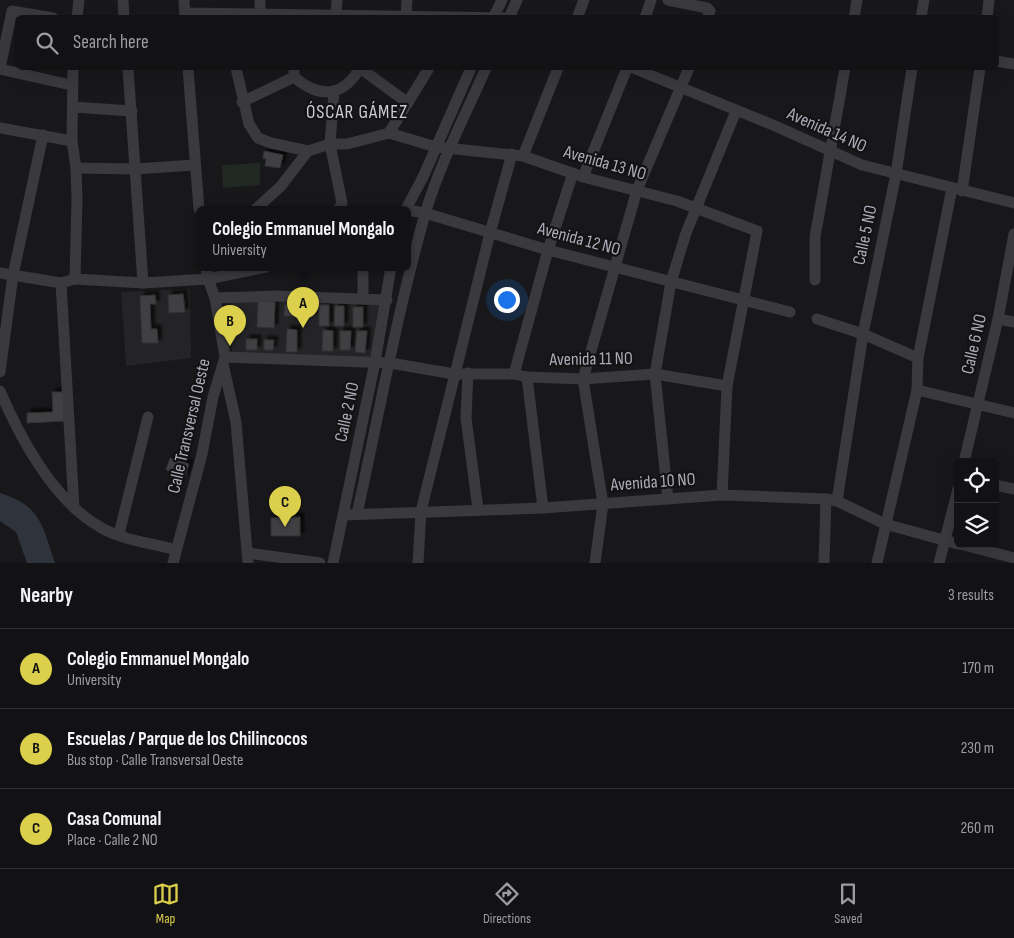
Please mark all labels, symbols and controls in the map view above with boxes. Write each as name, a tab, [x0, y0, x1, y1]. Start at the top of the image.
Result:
search box	[15, 15, 999, 70]
icon: search	[33, 29, 61, 57]
text: Search here	[73, 31, 149, 54]
district label: ÓSCAR GÁMEZ	[306, 101, 408, 124]
street label: Avenida 14 NO	[783, 103, 870, 157]
street label: Avenida 13 NO	[560, 141, 649, 185]
street label: Calle 5 NO	[848, 203, 882, 267]
popup	[196, 206, 411, 271]
text: Colegio Emmanuel Mongalo	[212, 218, 395, 241]
street label: Avenida 12 NO	[534, 218, 623, 260]
text: University	[212, 241, 267, 260]
pin: A	[287, 287, 319, 328]
your location	[494, 287, 520, 313]
pin: B	[214, 305, 246, 346]
street label: Calle 6 NO	[957, 312, 991, 376]
street label: Avenida 11 NO	[548, 348, 633, 370]
street label: Calle Transversal Oeste	[163, 357, 215, 495]
street label: Calle 2 NO	[330, 380, 364, 444]
map controls	[954, 458, 999, 548]
button: locate	[954, 458, 999, 503]
street label: Avenida 10 NO	[609, 469, 696, 496]
pin: C	[269, 486, 301, 527]
button: layers	[954, 503, 999, 548]
text: Nearby	[20, 583, 73, 608]
text: 3 results	[948, 586, 994, 605]
text: Colegio Emmanuel Mongalo	[67, 648, 249, 671]
text: A	[32, 659, 40, 678]
text: 170 m	[962, 659, 994, 678]
text: University	[67, 671, 121, 690]
text: Escuelas / Parque de los Chilincocos	[67, 728, 308, 751]
text: B	[32, 739, 40, 758]
text: 230 m	[961, 739, 994, 758]
text: Bus stop · Calle Transversal Oeste	[67, 751, 244, 770]
text: Casa Comunal	[67, 808, 161, 831]
text: C	[32, 819, 40, 838]
text: 260 m	[960, 819, 994, 838]
text: Place · Calle 2 NO	[67, 831, 158, 850]
tab: Map	[152, 880, 180, 927]
tab: Directions	[483, 880, 531, 927]
tab: Saved	[834, 880, 862, 927]

